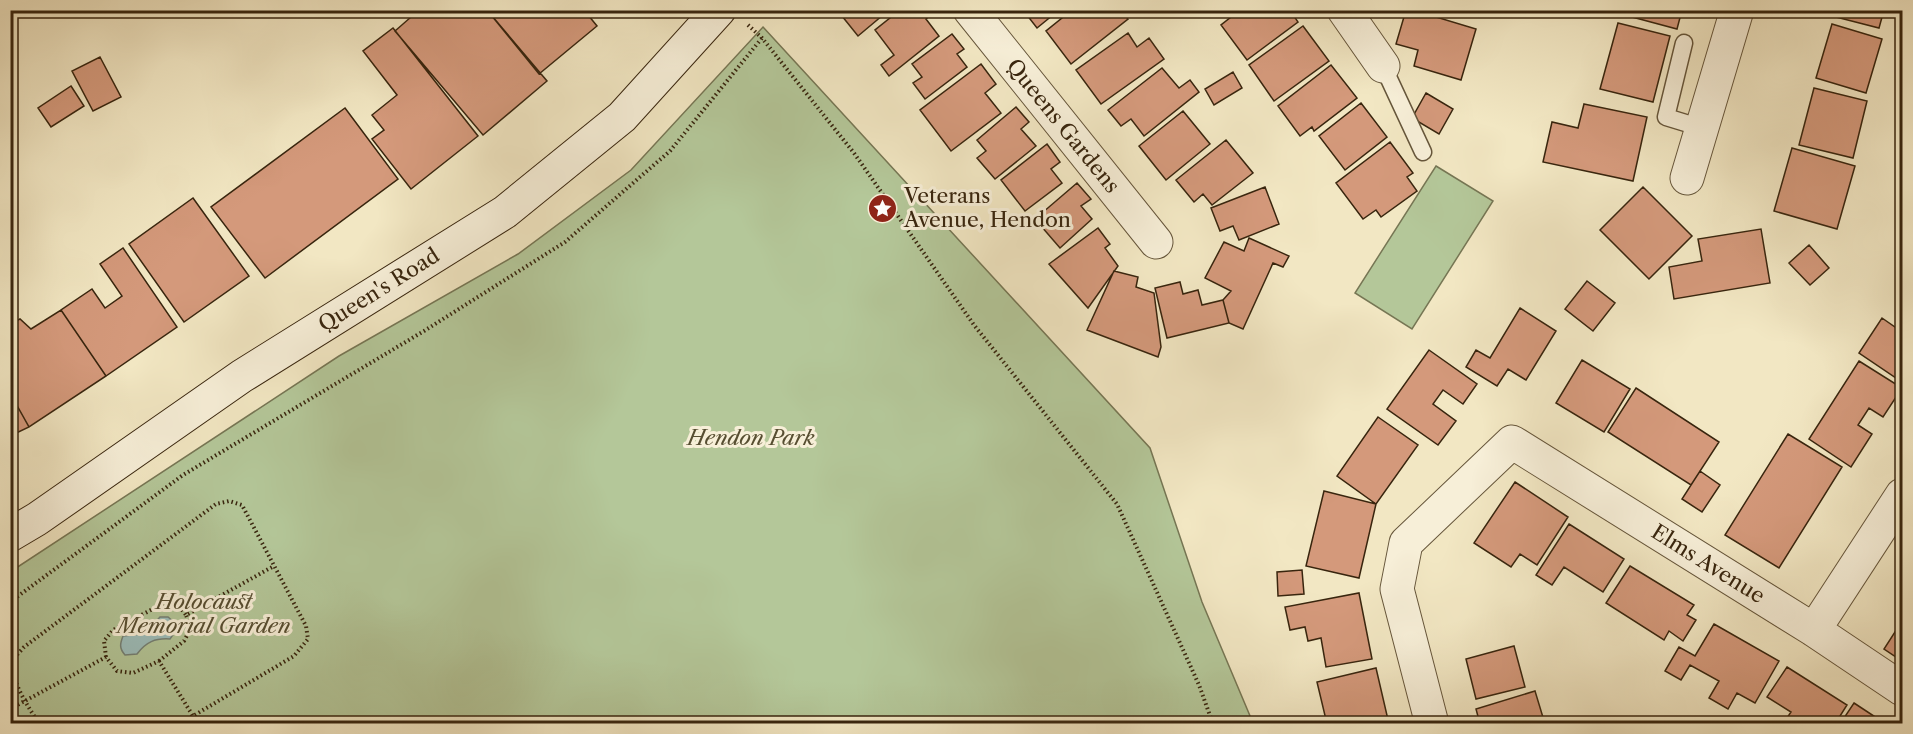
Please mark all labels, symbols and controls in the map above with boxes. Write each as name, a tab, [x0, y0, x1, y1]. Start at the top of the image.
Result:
street label: Queens Gardens	[1002, 54, 1125, 198]
place label: Veterans Avenue, Hendon	[903, 183, 1071, 232]
place icon: Veterans Avenue, Hendon	[867, 192, 899, 224]
street label: Queen's Road	[314, 242, 444, 337]
park label: Hendon Park	[685, 425, 815, 450]
street label: Elms Avenue	[1647, 519, 1770, 608]
park label: Holocaust Memorial Garden	[114, 589, 291, 638]

